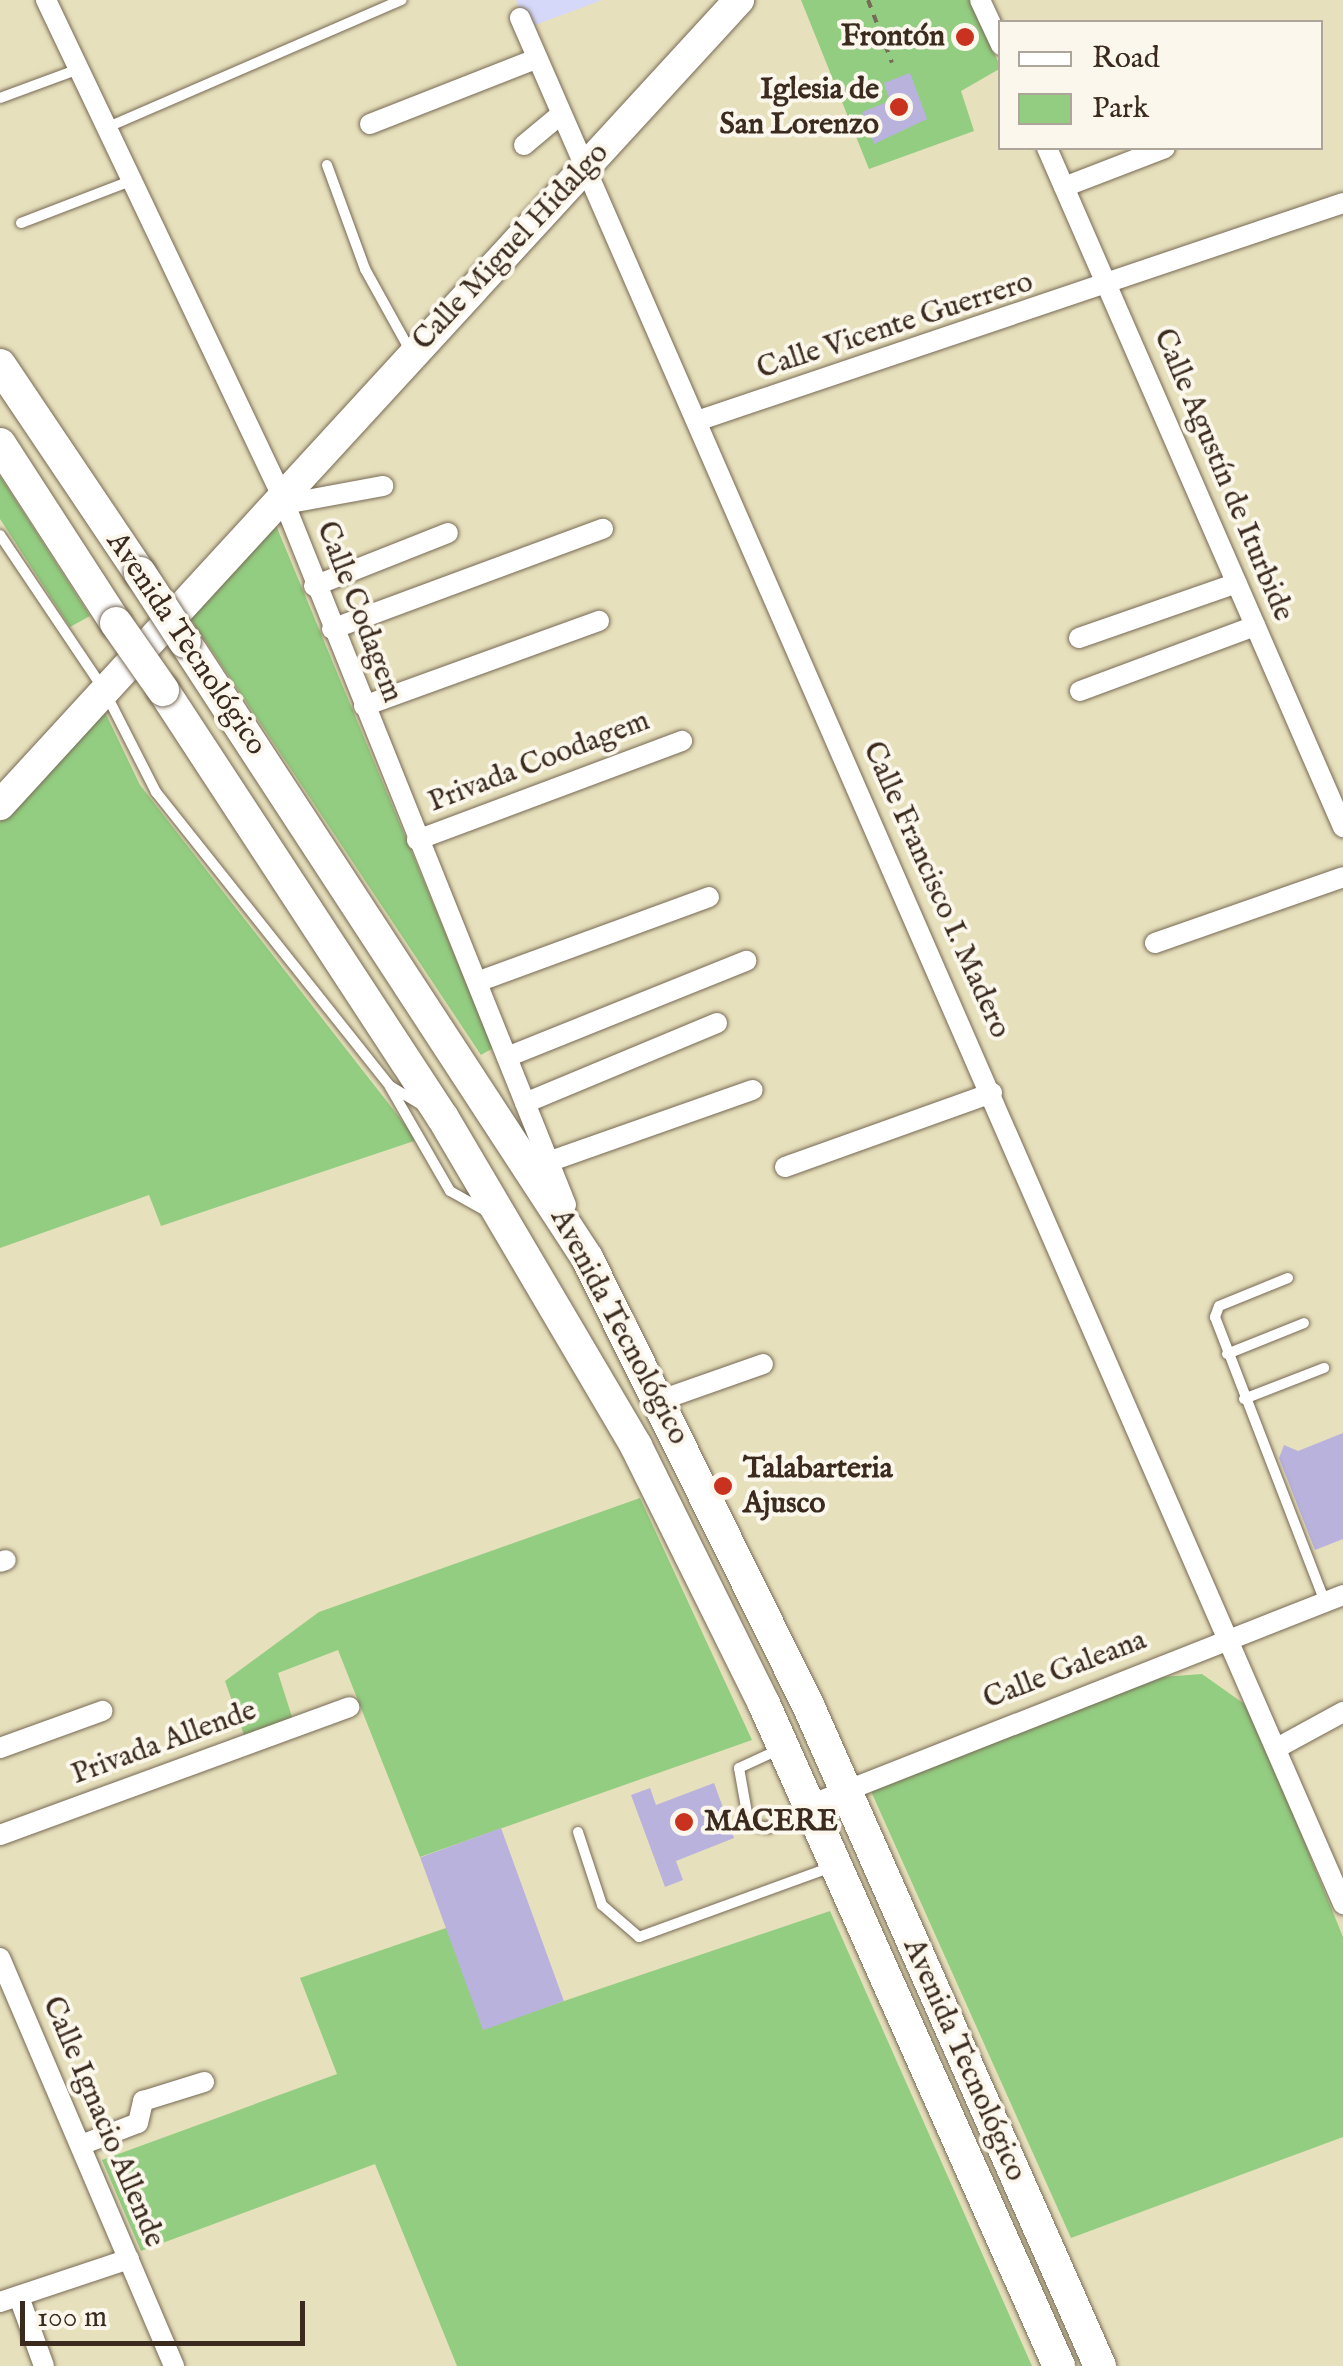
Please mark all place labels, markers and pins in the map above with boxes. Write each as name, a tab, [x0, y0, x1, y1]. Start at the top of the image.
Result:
place label: Frontón	[841, 19, 945, 55]
marker: Frontón	[954, 26, 976, 48]
place label: Iglesia de San Lorenzo	[720, 72, 879, 142]
marker: Iglesia de San Lorenzo	[888, 96, 910, 118]
place label: Talabarteria Ajusco	[743, 1451, 893, 1522]
marker: Talabarteria Ajusco	[712, 1475, 734, 1497]
place label: MACERE	[704, 1804, 838, 1840]
marker: MACERE	[673, 1811, 695, 1833]

